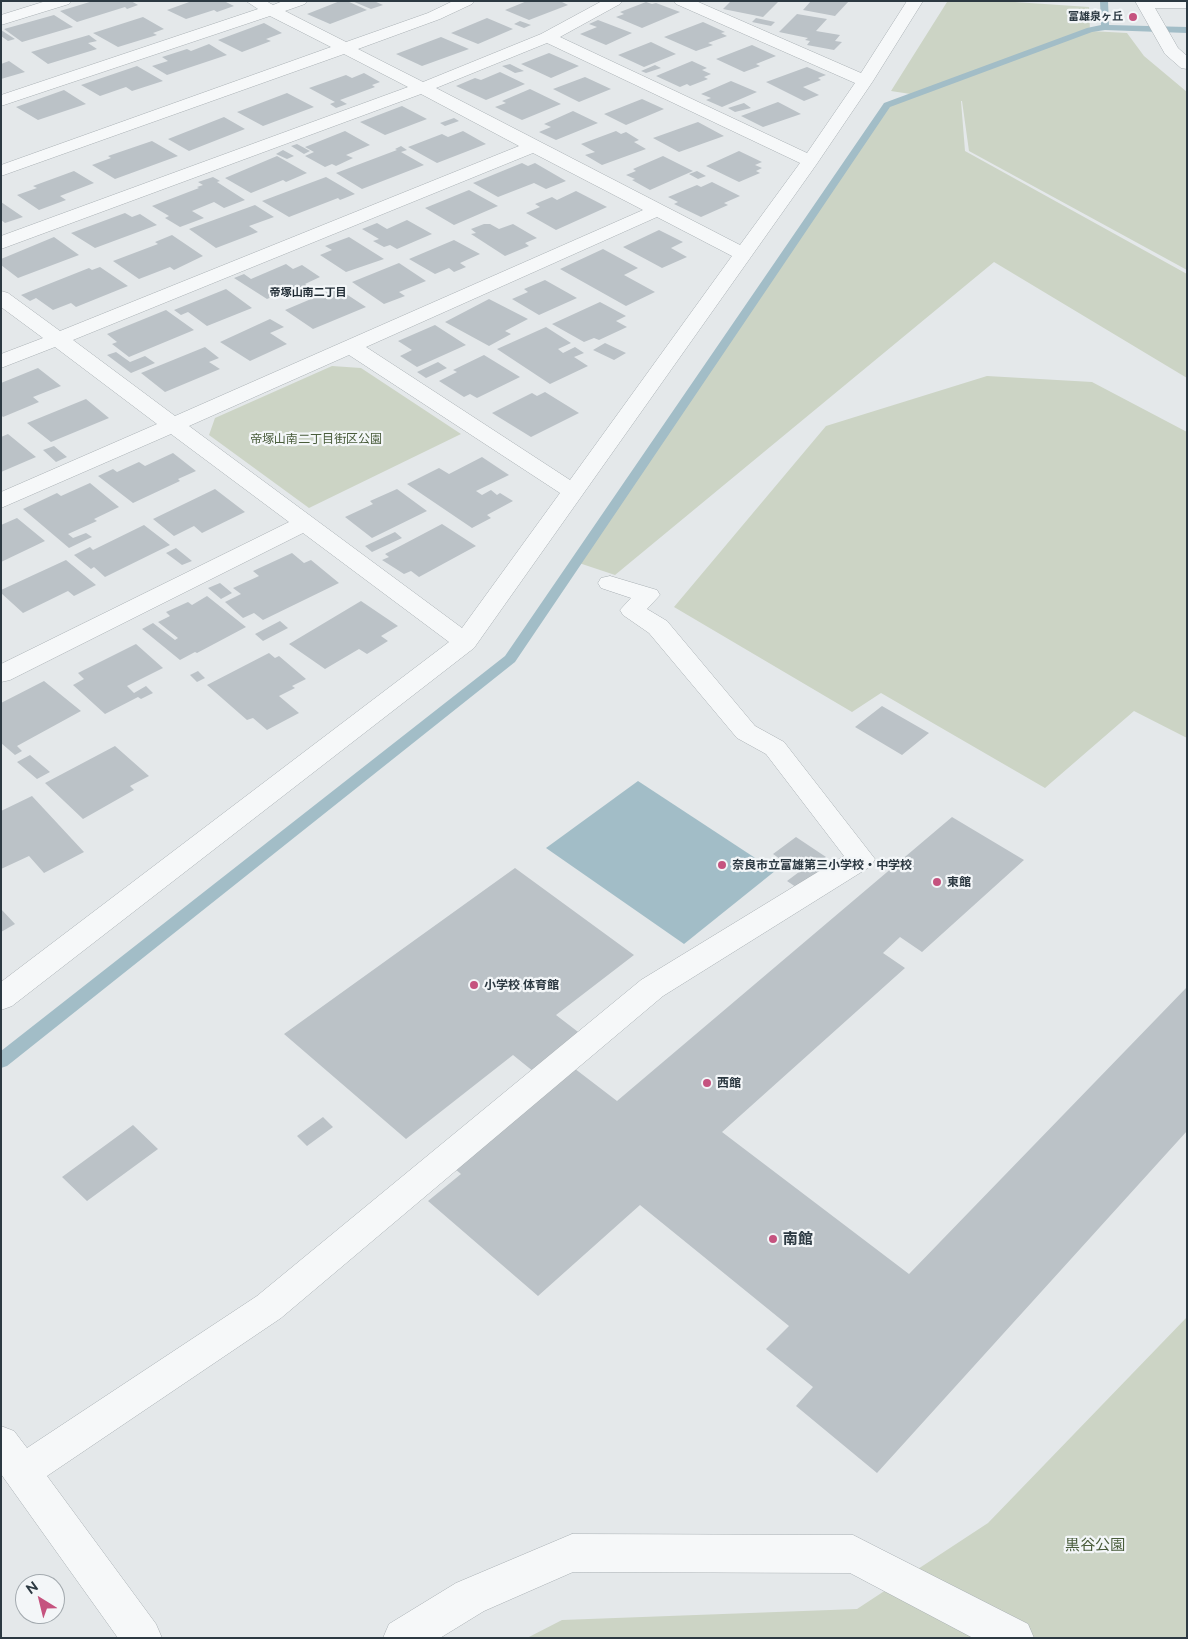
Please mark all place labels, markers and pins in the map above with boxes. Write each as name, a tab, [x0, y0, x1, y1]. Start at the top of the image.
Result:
place label: 富雄泉ヶ丘	[1068, 10, 1123, 24]
marker: 富雄泉ヶ丘	[1127, 11, 1139, 23]
place label: 奈良市立富雄第三小学校・中学校	[732, 858, 912, 872]
marker: 奈良市立富雄第三小学校・中学校	[716, 859, 728, 871]
place label: 東館	[947, 875, 971, 889]
marker: 東館	[931, 876, 943, 888]
place label: 小学校 体育館	[484, 978, 559, 992]
marker: 小学校 体育館	[468, 979, 480, 991]
place label: 西館	[717, 1076, 741, 1090]
marker: 西館	[701, 1077, 713, 1089]
place label: 南館	[783, 1230, 813, 1248]
marker: 南館	[767, 1233, 779, 1245]

